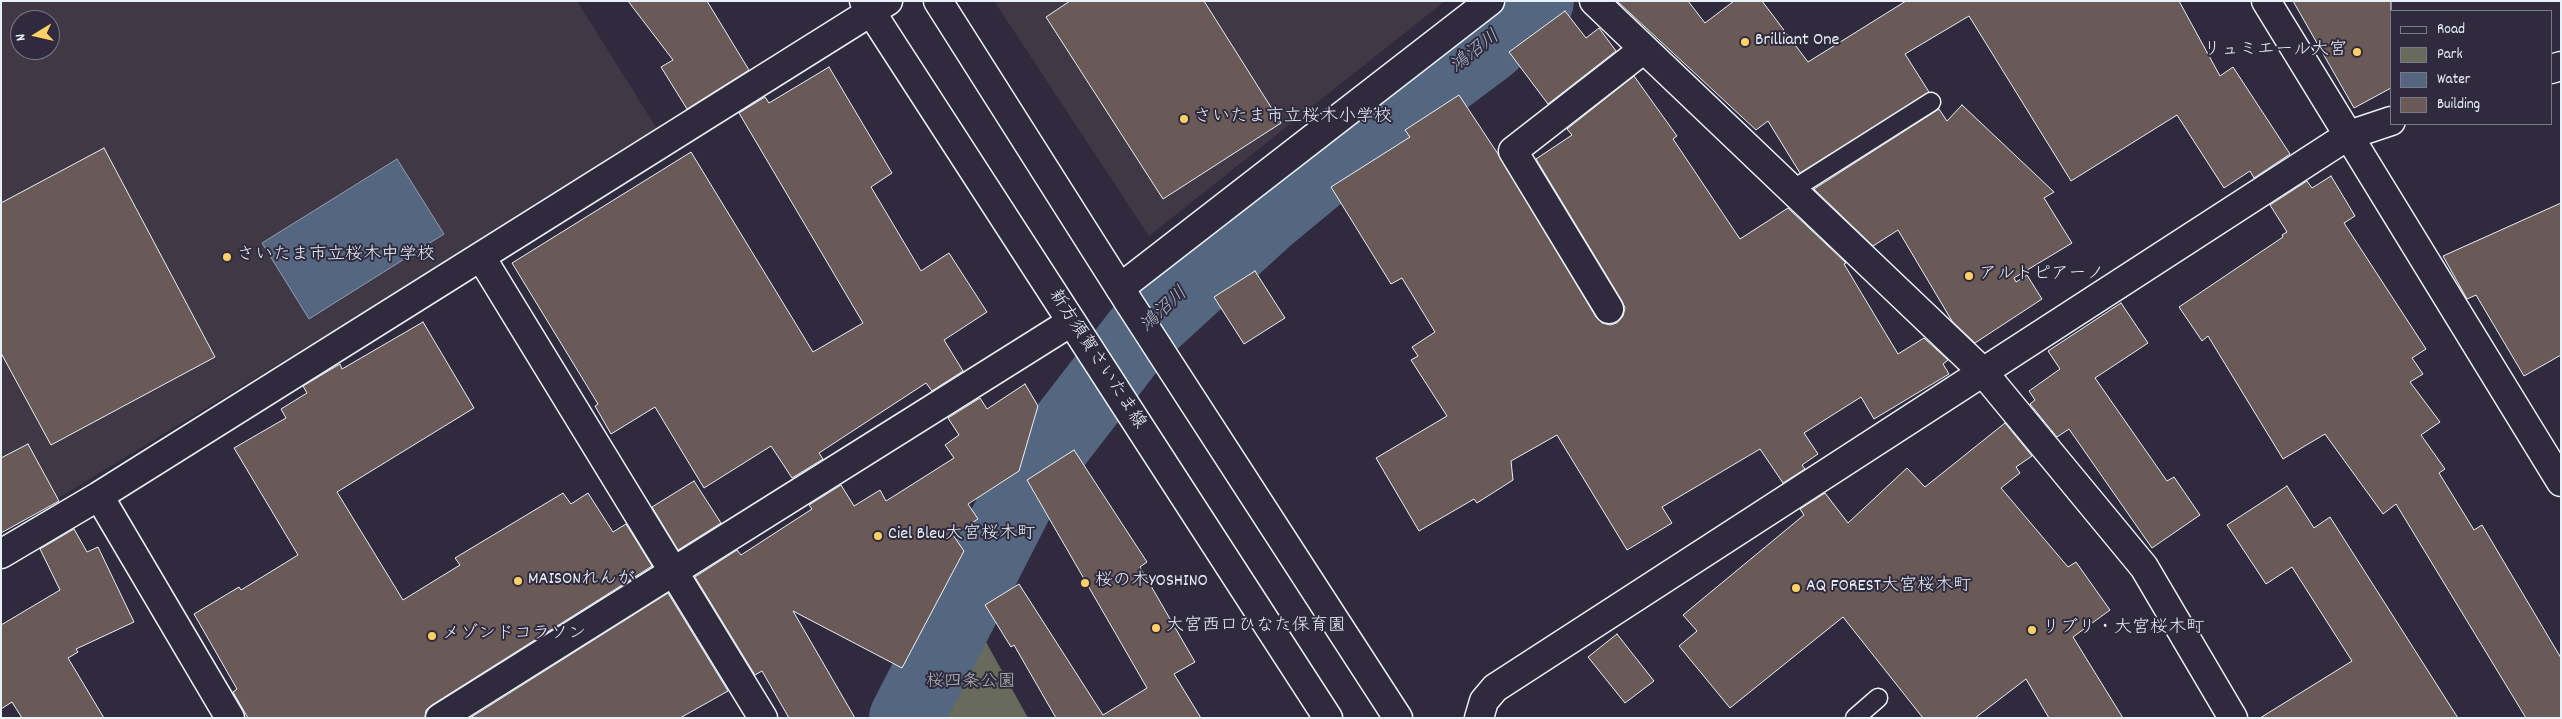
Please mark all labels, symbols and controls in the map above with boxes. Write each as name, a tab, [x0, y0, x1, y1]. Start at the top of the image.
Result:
north arrow	[10, 10, 60, 60]
legend	[2390, 10, 2552, 125]
text: Road	[2437, 19, 2465, 41]
water label: 鴻沼川	[1447, 26, 1505, 80]
place label: Brilliant One	[1755, 31, 1839, 53]
text: N	[11, 32, 32, 42]
marker: Brilliant One	[1739, 36, 1751, 48]
place label: リュミエール大宮	[2203, 41, 2347, 63]
text: Park	[2437, 44, 2463, 66]
marker: リュミエール大宮	[2351, 46, 2363, 58]
text: Water	[2437, 69, 2470, 91]
text: Building	[2437, 94, 2480, 116]
place label: さいたま市立桜木小学校	[1194, 108, 1392, 130]
marker: さいたま市立桜木小学校	[1178, 113, 1190, 125]
place label: さいたま市立桜木中学校	[237, 246, 435, 268]
marker: さいたま市立桜木中学校	[221, 251, 233, 263]
place label: アルトピアーノ	[1979, 265, 2104, 287]
marker: アルトピアーノ	[1963, 270, 1975, 282]
water label: 鴻沼川	[1136, 283, 1194, 339]
street label: 新方須賀さいたま線	[1043, 286, 1149, 434]
place label: Ciel Bleu大宮桜木町	[888, 525, 1035, 547]
marker: Ciel Bleu大宮桜木町	[872, 530, 884, 542]
place label: MAISONれんが	[528, 570, 635, 592]
place label: 桜の木YOSHINO	[1095, 572, 1208, 594]
marker: MAISONれんが	[512, 575, 524, 587]
marker: 桜の木YOSHINO	[1079, 577, 1091, 589]
place label: AQ FOREST大宮桜木町	[1806, 577, 1971, 599]
marker: AQ FOREST大宮桜木町	[1790, 582, 1802, 594]
place label: 大宮西口ひなた保育園	[1166, 617, 1346, 639]
place label: リブリ・大宮桜木町	[2042, 619, 2204, 641]
marker: 大宮西口ひなた保育園	[1150, 622, 1162, 634]
marker: リブリ・大宮桜木町	[2026, 624, 2038, 636]
place label: メゾンドコラソン	[442, 625, 586, 647]
marker: メゾンドコラソン	[426, 630, 438, 642]
park label: 桜四条公園	[926, 673, 1016, 695]

